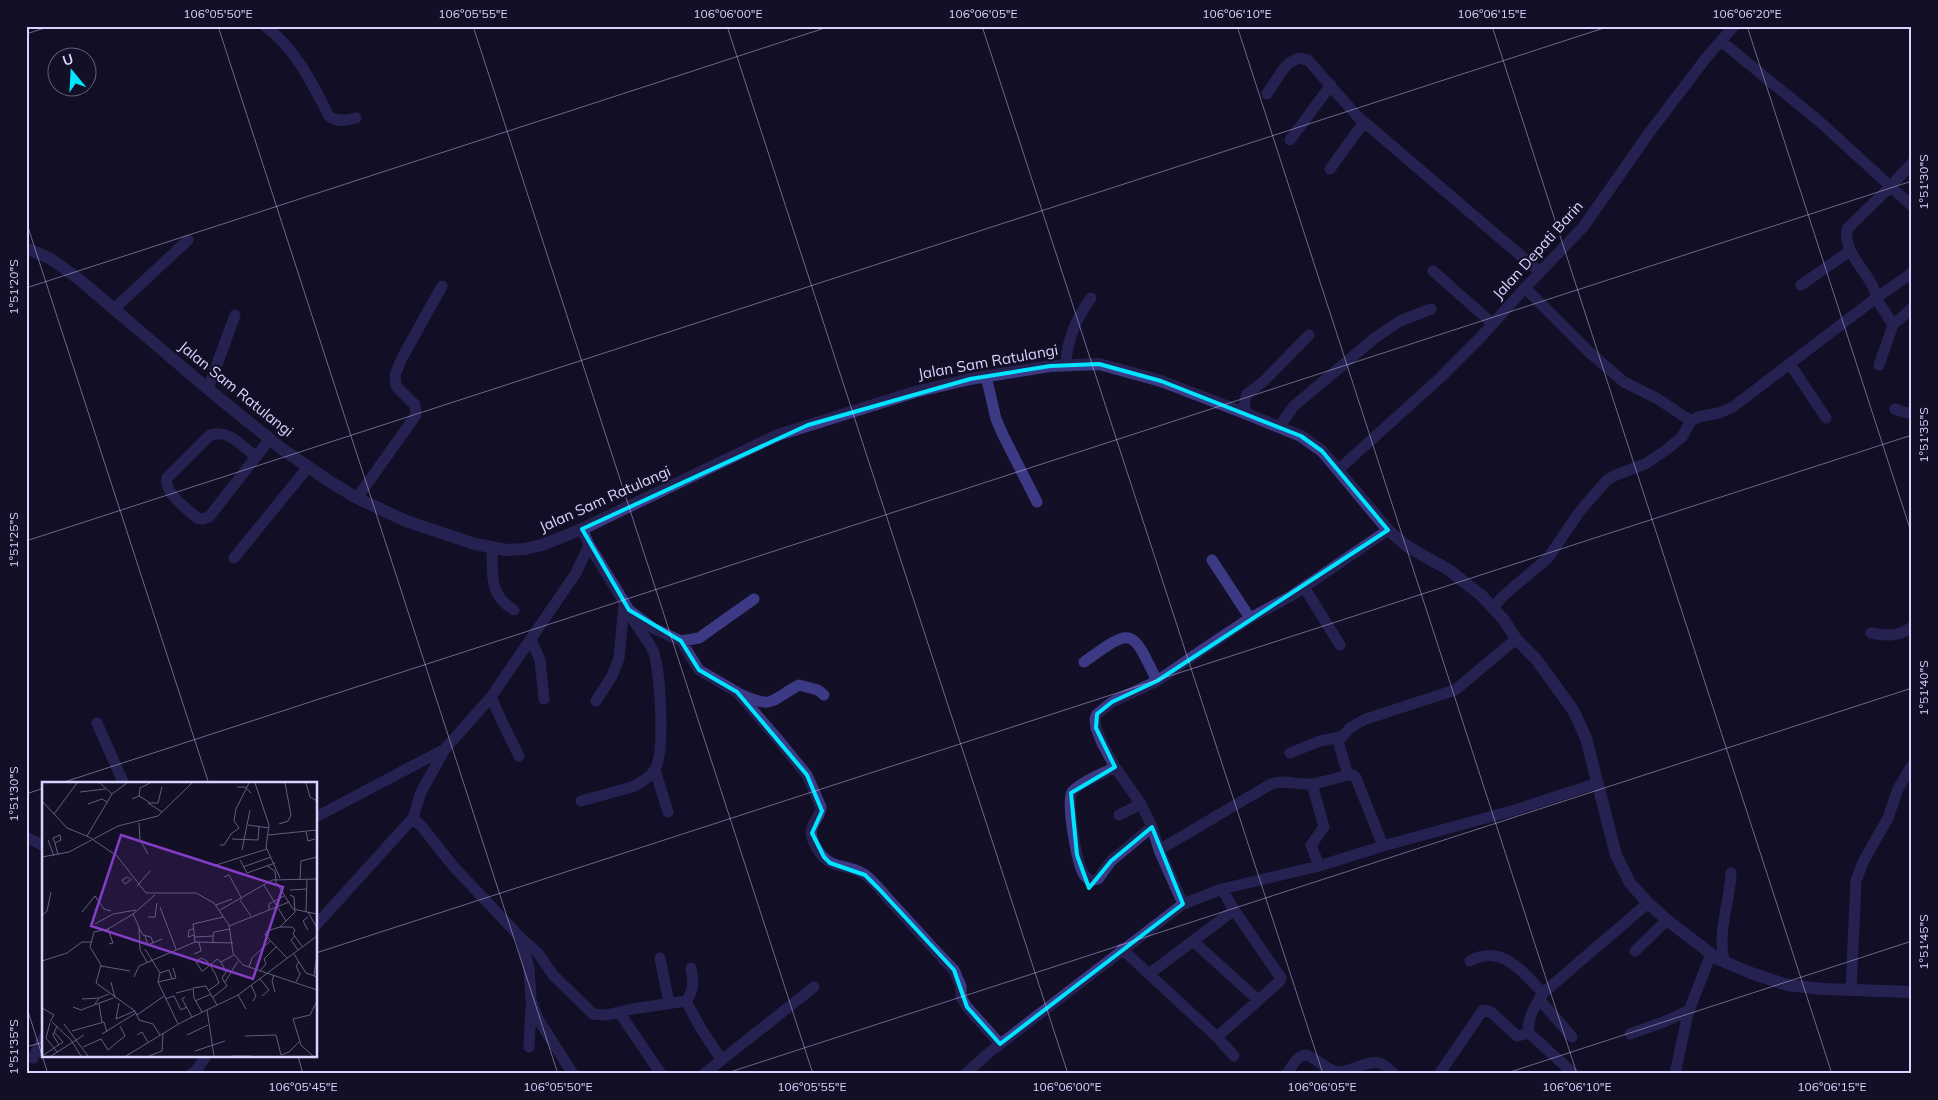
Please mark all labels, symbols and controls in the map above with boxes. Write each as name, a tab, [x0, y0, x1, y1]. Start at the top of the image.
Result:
text: 106°05'50"E	[183, 6, 253, 21]
text: 106°05'55"E	[438, 6, 508, 21]
text: 106°06'00"E	[693, 6, 763, 21]
text: 106°06'05"E	[948, 6, 1018, 21]
text: 106°06'10"E	[1202, 6, 1272, 21]
text: 106°06'15"E	[1457, 6, 1527, 21]
text: 106°06'20"E	[1712, 6, 1782, 21]
north arrow	[48, 48, 98, 98]
text: U	[60, 49, 76, 70]
text: 1°51'30"S	[1916, 154, 1931, 210]
street label: Jalan Depati Barin	[1488, 196, 1587, 303]
text: 1°51'20"S	[6, 259, 21, 315]
street label: Jalan Sam Ratulangi	[175, 337, 297, 441]
street label: Jalan Sam Ratulangi	[916, 340, 1059, 383]
text: 1°51'35"S	[1916, 407, 1931, 463]
street label: Jalan Sam Ratulangi	[536, 461, 673, 536]
text: 1°51'25"S	[6, 512, 21, 568]
text: 1°51'40"S	[1916, 660, 1931, 716]
text: 1°51'30"S	[6, 766, 21, 822]
inset map	[42, 782, 318, 1058]
text: 1°51'45"S	[1916, 914, 1931, 970]
text: 1°51'35"S	[6, 1019, 21, 1075]
text: 106°05'45"E	[268, 1079, 338, 1094]
text: 106°05'50"E	[523, 1079, 593, 1094]
text: 106°05'55"E	[777, 1079, 847, 1094]
text: 106°06'00"E	[1032, 1079, 1102, 1094]
text: 106°06'05"E	[1287, 1079, 1357, 1094]
text: 106°06'10"E	[1542, 1079, 1612, 1094]
text: 106°06'15"E	[1797, 1079, 1867, 1094]

